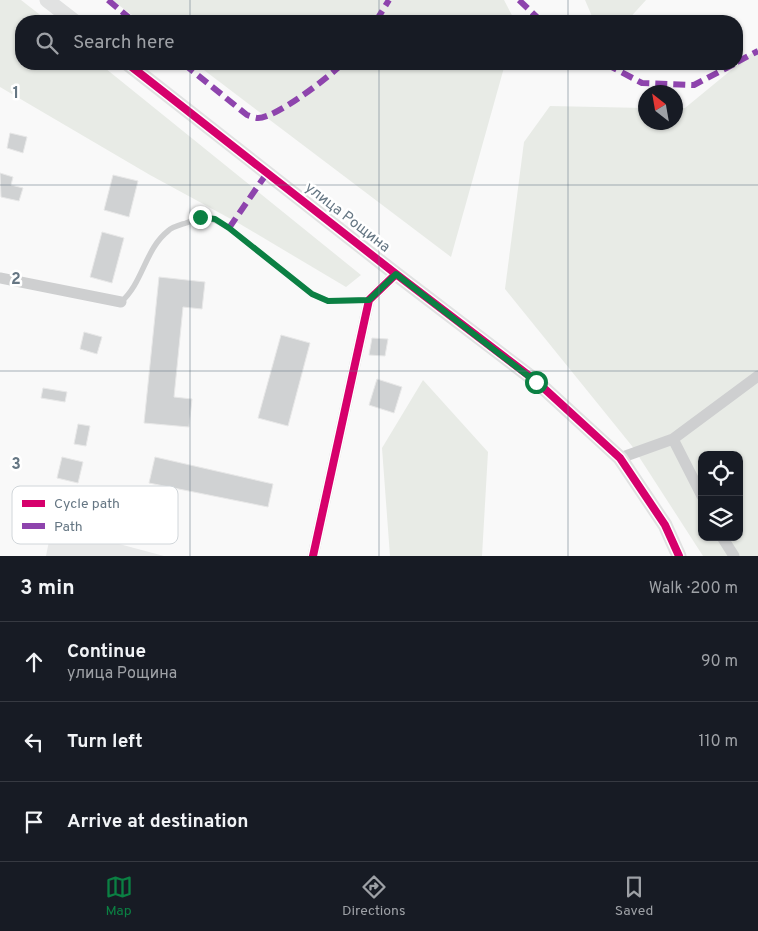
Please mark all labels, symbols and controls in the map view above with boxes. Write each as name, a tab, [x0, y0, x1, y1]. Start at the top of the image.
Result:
search box	[15, 15, 743, 70]
icon: search	[33, 29, 61, 57]
text: Search here	[73, 31, 175, 55]
text: 1	[13, 84, 19, 104]
north arrow	[638, 85, 683, 130]
street label: улица Рощина	[300, 179, 394, 257]
route end	[189, 206, 212, 229]
text: 2	[11, 270, 21, 290]
route start	[525, 371, 548, 394]
map controls	[698, 451, 743, 541]
button: locate	[698, 451, 743, 496]
text: 3	[11, 455, 21, 475]
legend	[12, 486, 178, 544]
text: Cycle path	[54, 496, 120, 513]
button: layers	[698, 496, 743, 541]
text: Path	[54, 519, 83, 536]
text: 3 min	[20, 575, 75, 602]
text: Walk · 200 m	[649, 579, 738, 599]
text: Continue	[67, 640, 146, 664]
icon: ahead	[20, 648, 48, 676]
text: 90 m	[701, 652, 738, 672]
text: улица Рощина	[67, 664, 177, 684]
icon: left	[20, 728, 48, 756]
text: Turn left	[67, 730, 143, 754]
text: 110 m	[698, 732, 738, 752]
icon: arrive	[20, 808, 48, 836]
text: Arrive at destination	[67, 810, 248, 834]
tab: Map	[105, 873, 133, 920]
tab: Directions	[342, 873, 406, 920]
tab: Saved	[615, 873, 653, 920]

